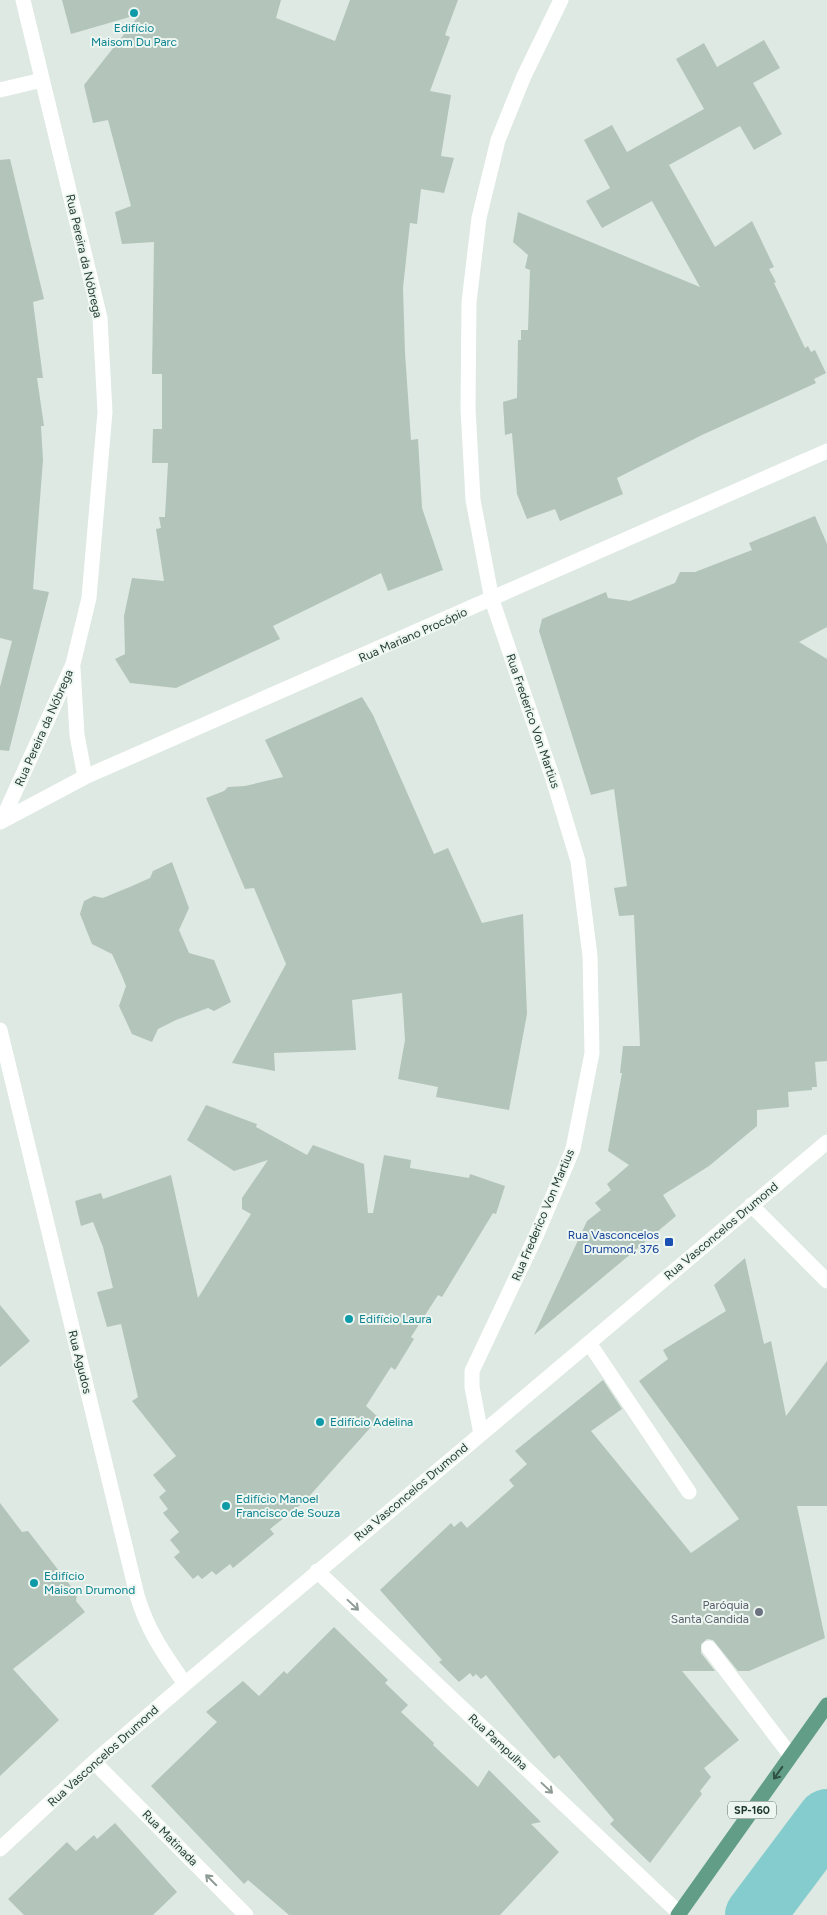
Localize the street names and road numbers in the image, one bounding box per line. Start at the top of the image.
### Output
street label: Rua Pereira da Nóbrega [63,193,105,319]
street label: Rua Mariano Procópio [357,605,469,665]
street label: Rua Frederico Von Martius [503,652,563,791]
street label: Rua Pereira da Nóbrega [12,667,76,789]
street label: Rua Frederico Von Martius [509,1147,577,1283]
street label: Rua Vasconcelos Drumond [661,1179,781,1283]
street label: Rua Agudos [65,1329,95,1395]
street label: Rua Vasconcelos Drumond [351,1440,471,1544]
street label: Rua Vasconcelos Drumond [45,1703,161,1809]
street label: Rua Pampulha [466,1711,530,1773]
road number: SP-160 [728,1802,776,1818]
street label: Rua Matinada [139,1807,201,1869]

